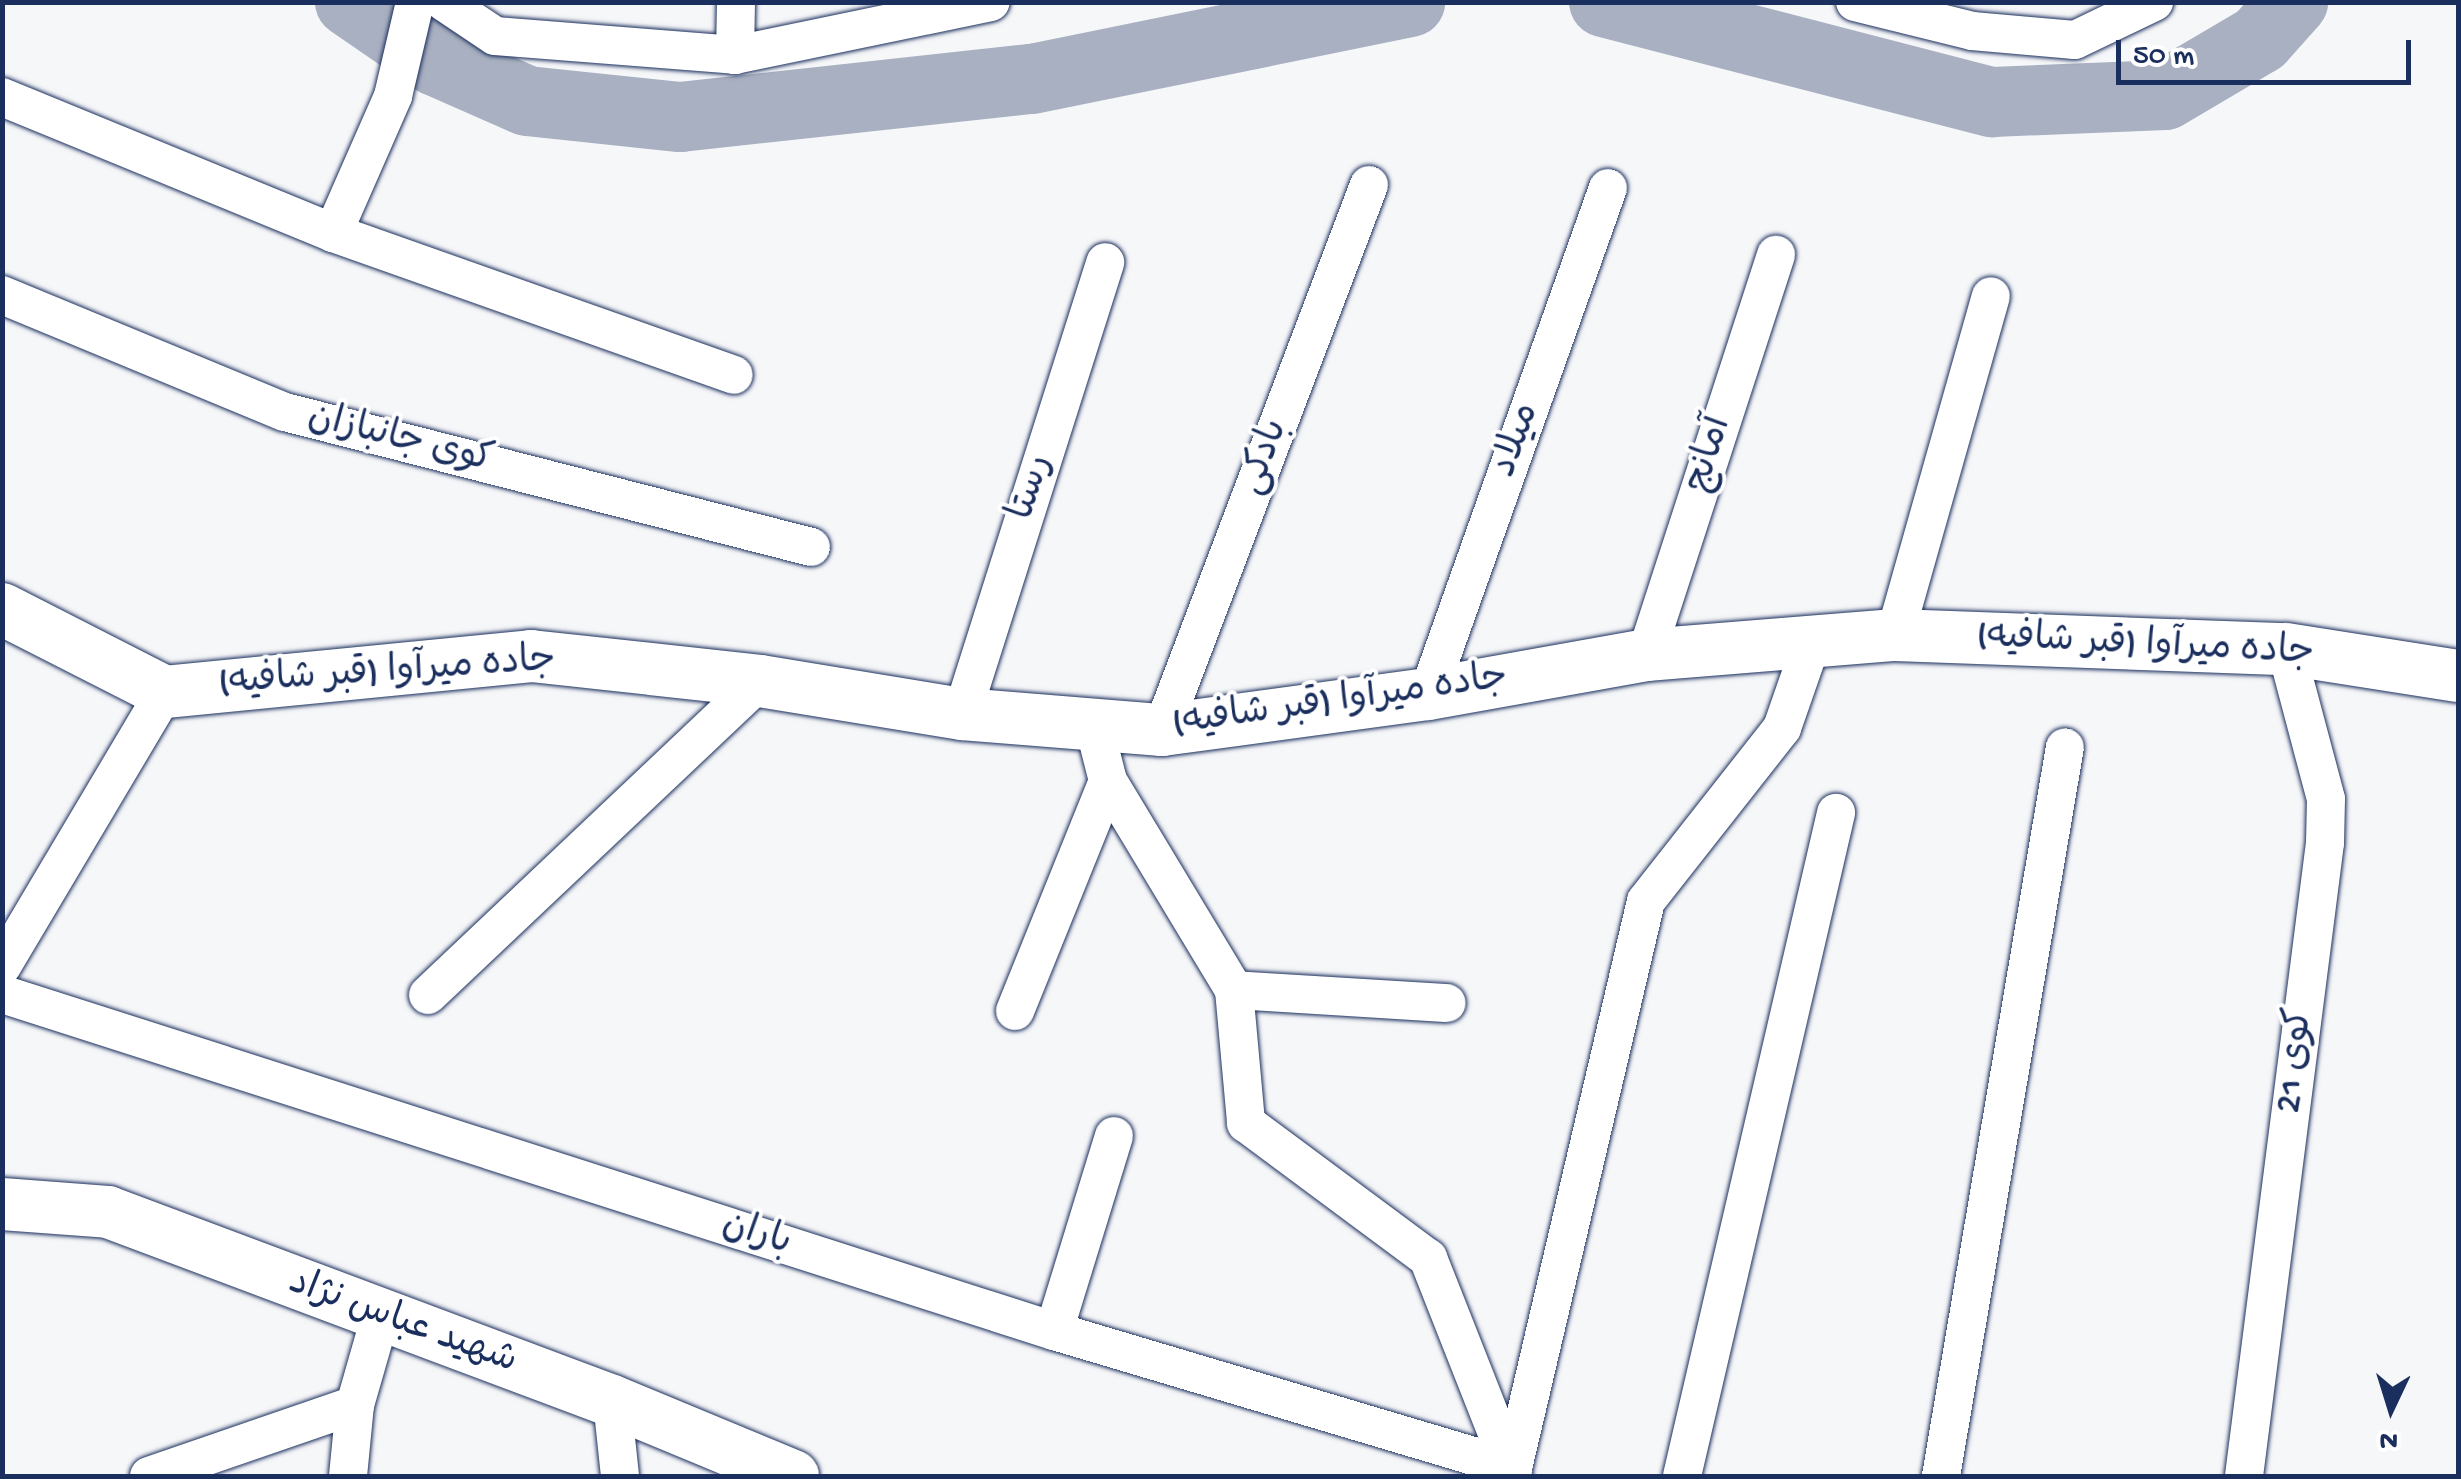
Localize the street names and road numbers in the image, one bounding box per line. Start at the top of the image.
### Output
street label: کوی جانبازان [303,396,497,486]
street label: میلاد [1484,398,1552,484]
street label: آمانج [1677,411,1745,499]
street label: بادکی [1231,414,1301,502]
street label: رستا [1001,450,1065,526]
street label: جاده میرآوا (قبر شافیه) [1975,615,2315,679]
street label: جاده میرآوا (قبر شافیه) [217,639,557,709]
street label: جاده میرآوا (قبر شافیه) [1169,657,1511,749]
street label: کوی 21 [2268,1006,2326,1116]
street label: باران [716,1204,796,1268]
street label: شهید عباس نژاد [282,1262,522,1386]

